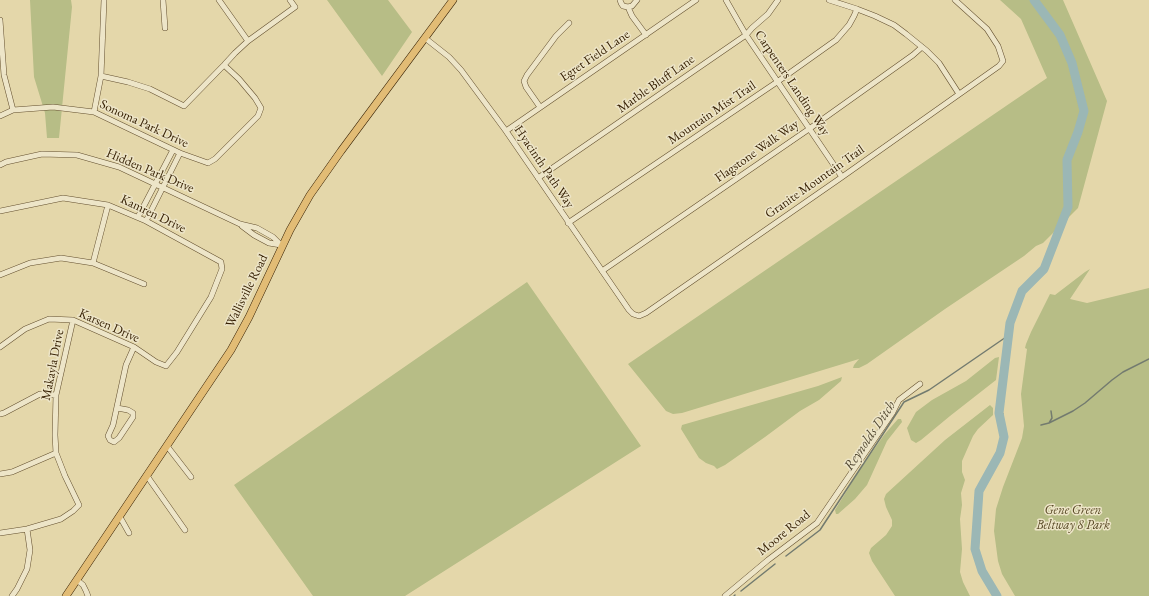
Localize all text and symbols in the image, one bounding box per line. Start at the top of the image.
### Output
street label: Egret Field Lane [557,27,633,85]
street label: Carpenters Landing Way [751,27,833,139]
street label: Marble Bluff Lane [614,52,698,116]
street label: Mountain Mist Trail [665,78,759,148]
street label: Sonoma Park Drive [97,97,191,151]
street label: Flagstone Walk Way [712,116,802,186]
street label: Hyacinth Path Way [511,123,577,211]
street label: Granite Mountain Trail [762,142,868,222]
street label: Hidden Park Drive [104,145,196,197]
street label: Kamren Drive [118,191,188,237]
street label: Wallisville Road [223,252,271,330]
street label: Karsen Drive [76,306,142,346]
street label: Makayla Drive [38,328,68,402]
water label: Reynolds Ditch [841,398,899,474]
park label: Gene Green Beltway 8 Park [1036,502,1110,533]
street label: Moore Road [754,507,814,559]

